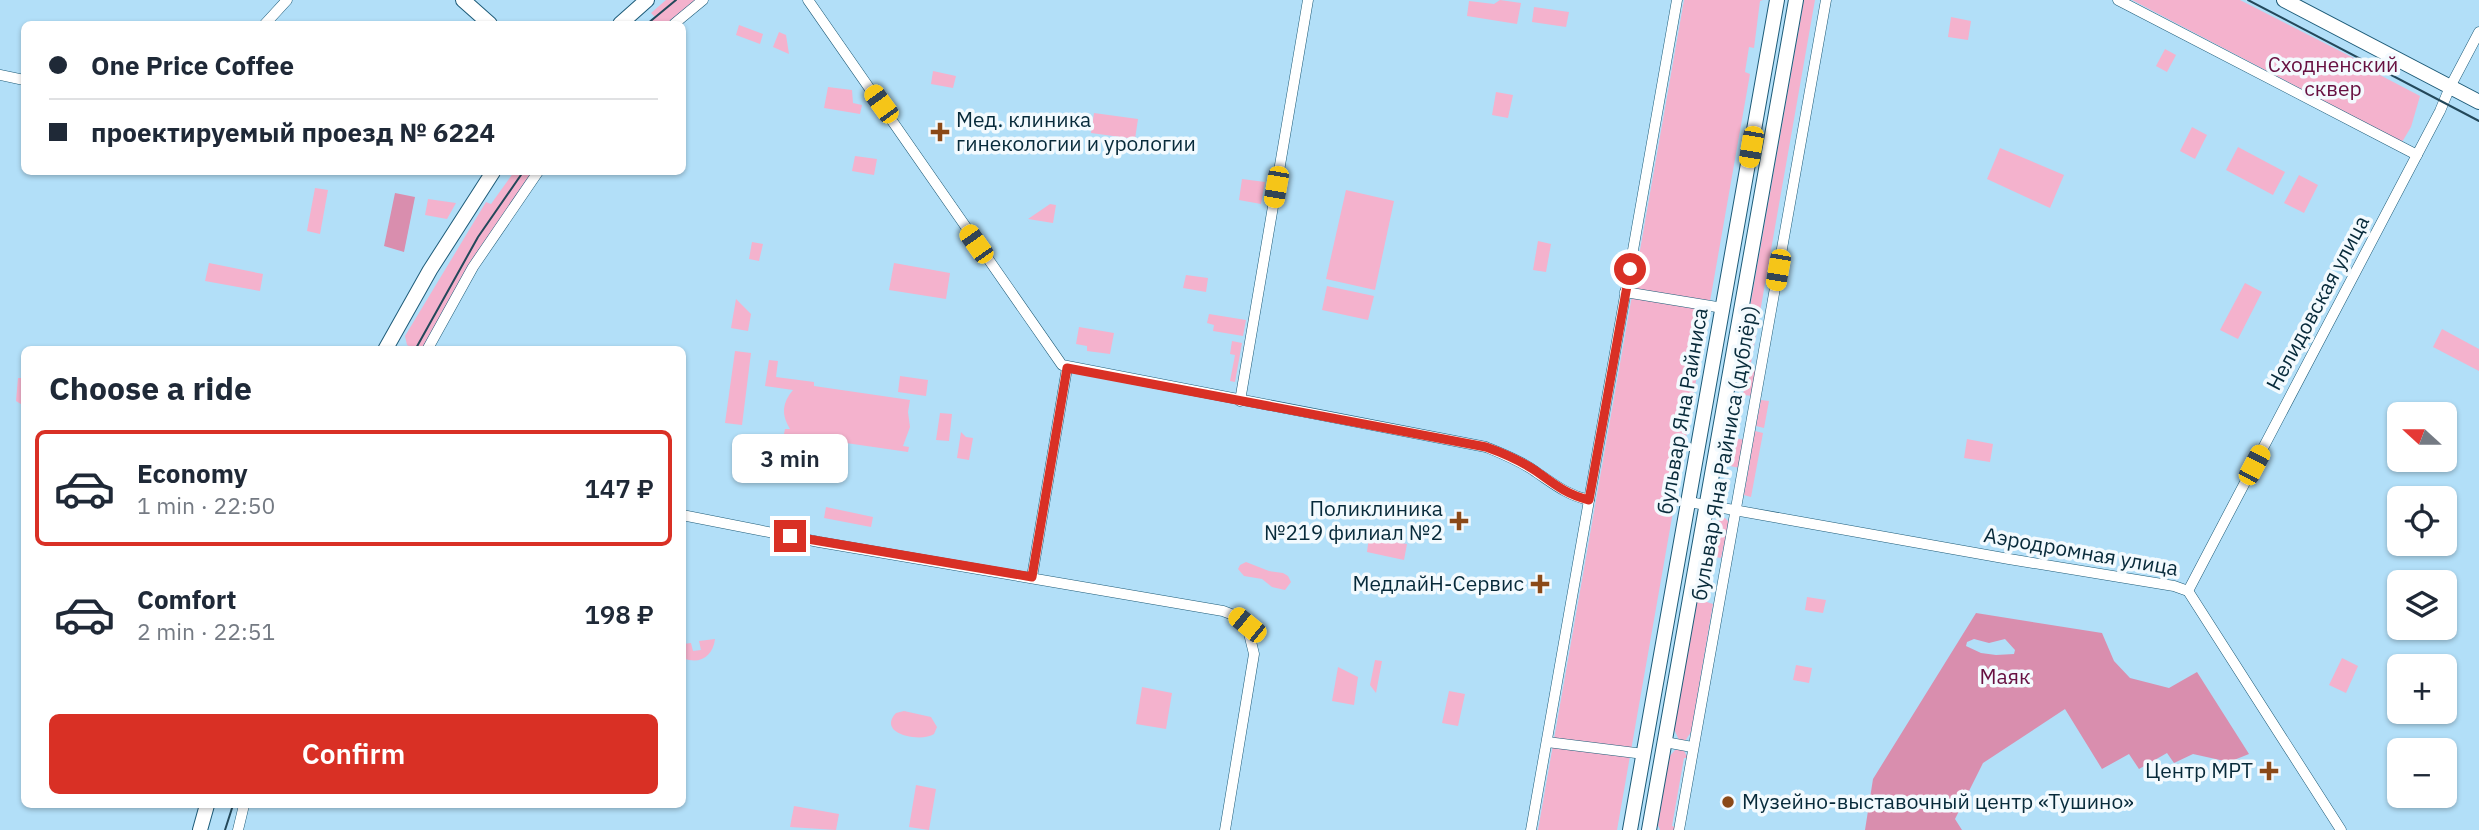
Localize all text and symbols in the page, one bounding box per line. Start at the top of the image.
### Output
text: One Price Coffee [91,48,294,82]
park label: Сходненский сквер [2268,50,2398,102]
car [861,81,902,127]
place label: Мед. клиника гинекологии и урологии [956,105,1196,157]
text: проектируемый проезд № 6224 [91,115,495,149]
marker: Мед. клиника гинекологии и урологии [930,122,950,142]
car [1738,124,1765,170]
car [1263,164,1290,210]
street label: Нелидовская улица [2259,210,2375,395]
car [956,221,997,267]
car [1765,247,1792,293]
route start [1614,253,1646,285]
street label: бульвар Яна Райниса (дублёр) [1684,303,1764,603]
street label: бульвар Яна Райниса [1650,305,1714,516]
text: Choose a ride [49,367,252,409]
north arrow [2387,402,2457,472]
map controls [2387,402,2457,808]
callout: 3 min [732,434,848,484]
car [2235,442,2274,488]
text: 3 min [760,443,820,473]
text: Economy [137,456,248,490]
icon: car [53,457,116,520]
text: 147 ₽ [584,471,654,505]
button: locate [2387,486,2457,556]
text: 1 min · 22:50 [137,490,275,520]
place label: Поликлиника №219 филиал №2 [1264,494,1443,546]
marker: Поликлиника №219 филиал №2 [1449,511,1469,531]
route end [774,520,806,552]
street label: Аэродромная улица [1982,520,2181,582]
place label: МедлайН-Сервис [1352,569,1524,597]
button: layers [2387,570,2457,640]
marker: МедлайН-Сервис [1530,574,1550,594]
text: Comfort [137,582,236,616]
icon: car [53,583,116,646]
text: 198 ₽ [584,597,654,631]
car [1225,604,1270,646]
text: 2 min · 22:51 [137,616,275,646]
button: + [2387,654,2457,724]
park label: Маяк [1979,662,2031,690]
button: Confirm [49,714,658,794]
button: − [2387,738,2457,808]
place label: Центр МРТ [2145,756,2253,784]
marker: Центр МРТ [2259,761,2279,781]
place label: Музейно-выставочный центр «Тушино» [1742,787,2134,815]
marker: Музейно-выставочный центр «Тушино» [1720,794,1736,810]

